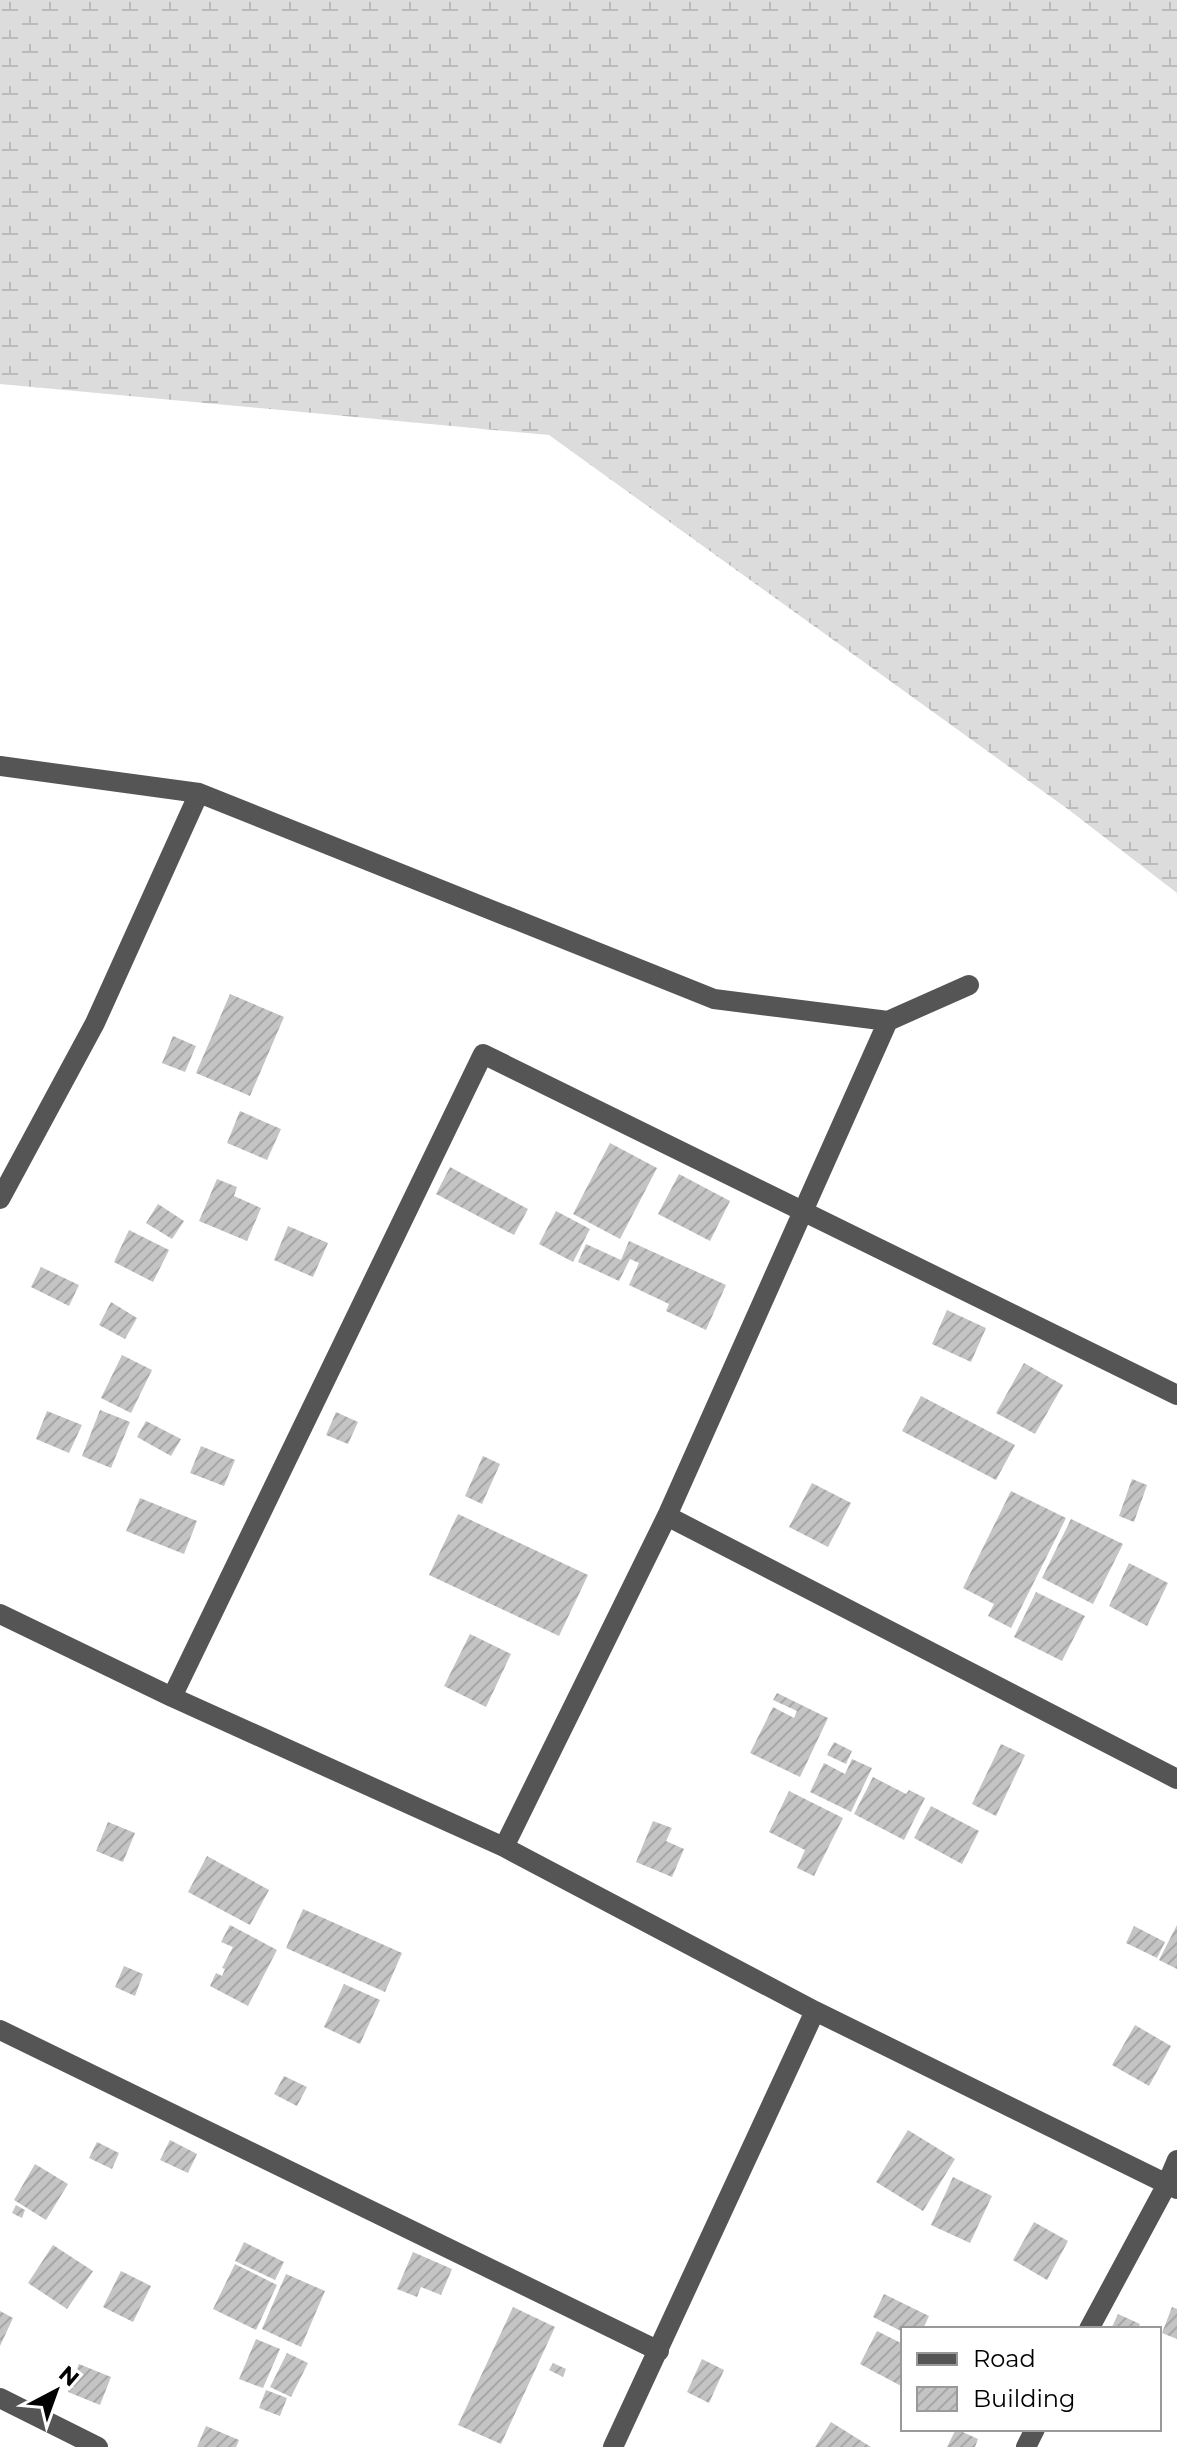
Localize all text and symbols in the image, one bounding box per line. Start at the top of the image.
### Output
legend [901,2327,1161,2431]
text: Road [973,2344,1036,2373]
north arrow [16,2351,96,2431]
text: N [53,2360,84,2392]
text: Building [973,2384,1076,2413]

